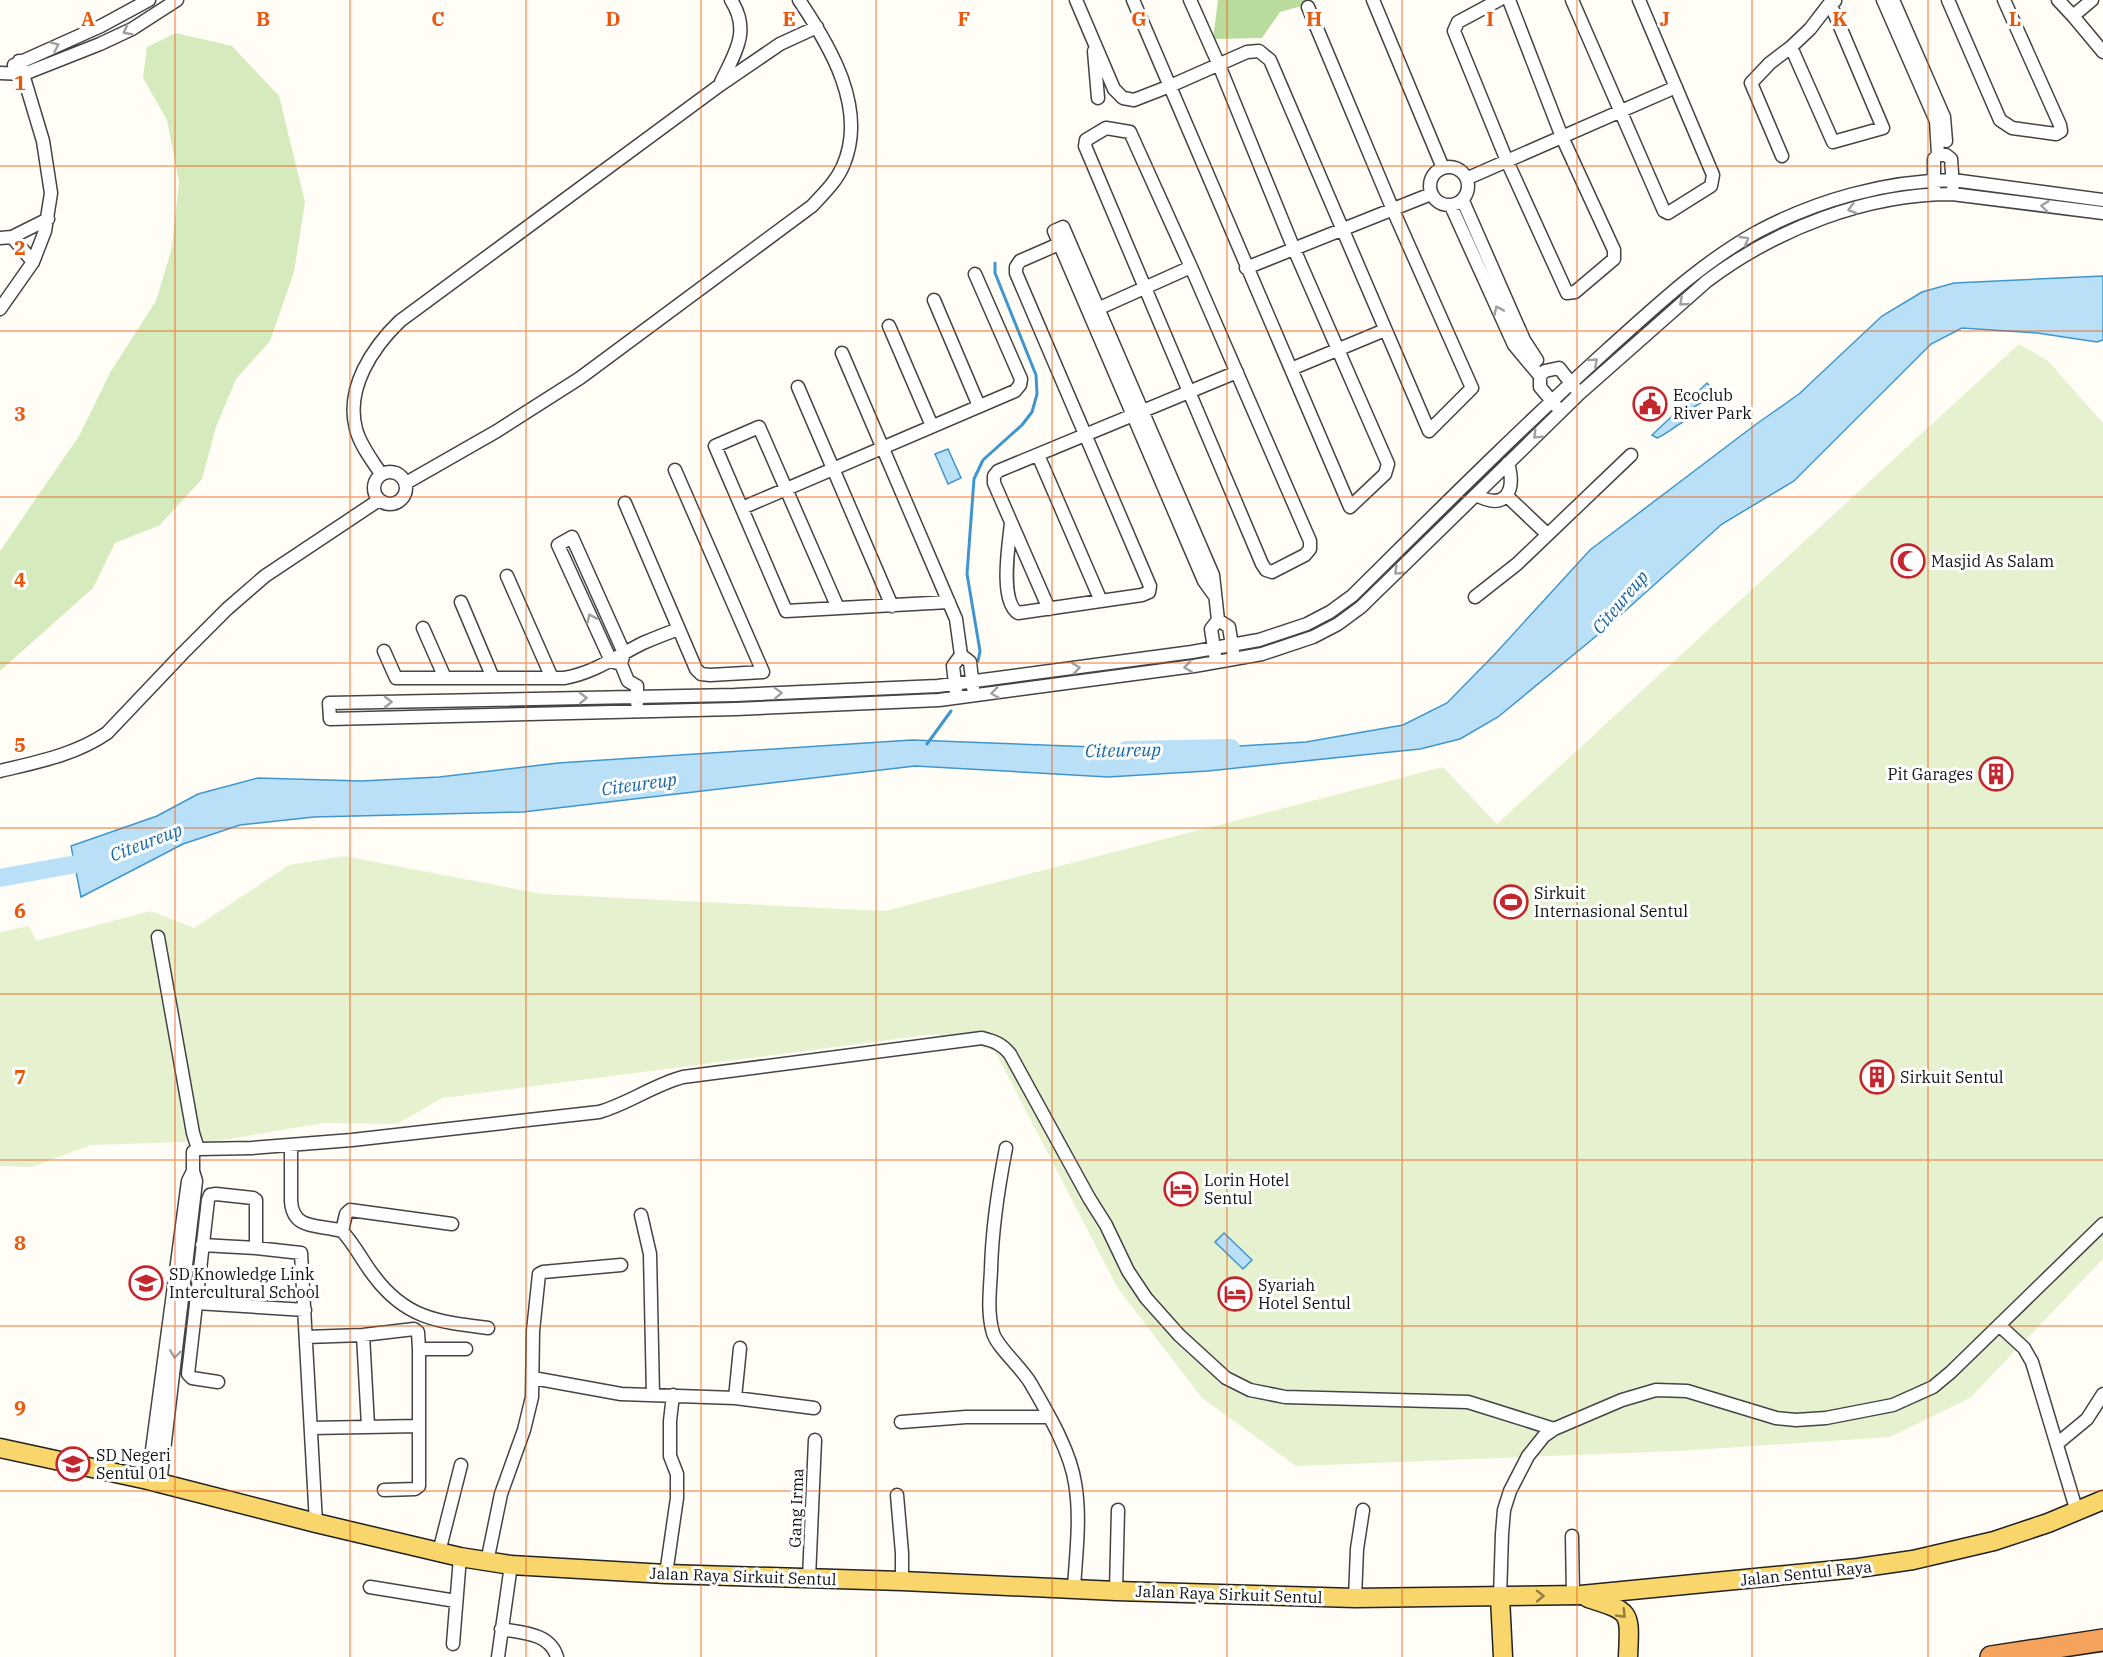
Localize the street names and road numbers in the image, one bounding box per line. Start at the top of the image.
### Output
street label: Gang Irma [785,1468,807,1548]
street label: Jalan Sentul Raya [1739,1556,1873,1590]
street label: Jalan Raya Sirkuit Sentul [649,1563,837,1589]
street label: Jalan Raya Sirkuit Sentul [1135,1581,1323,1607]

